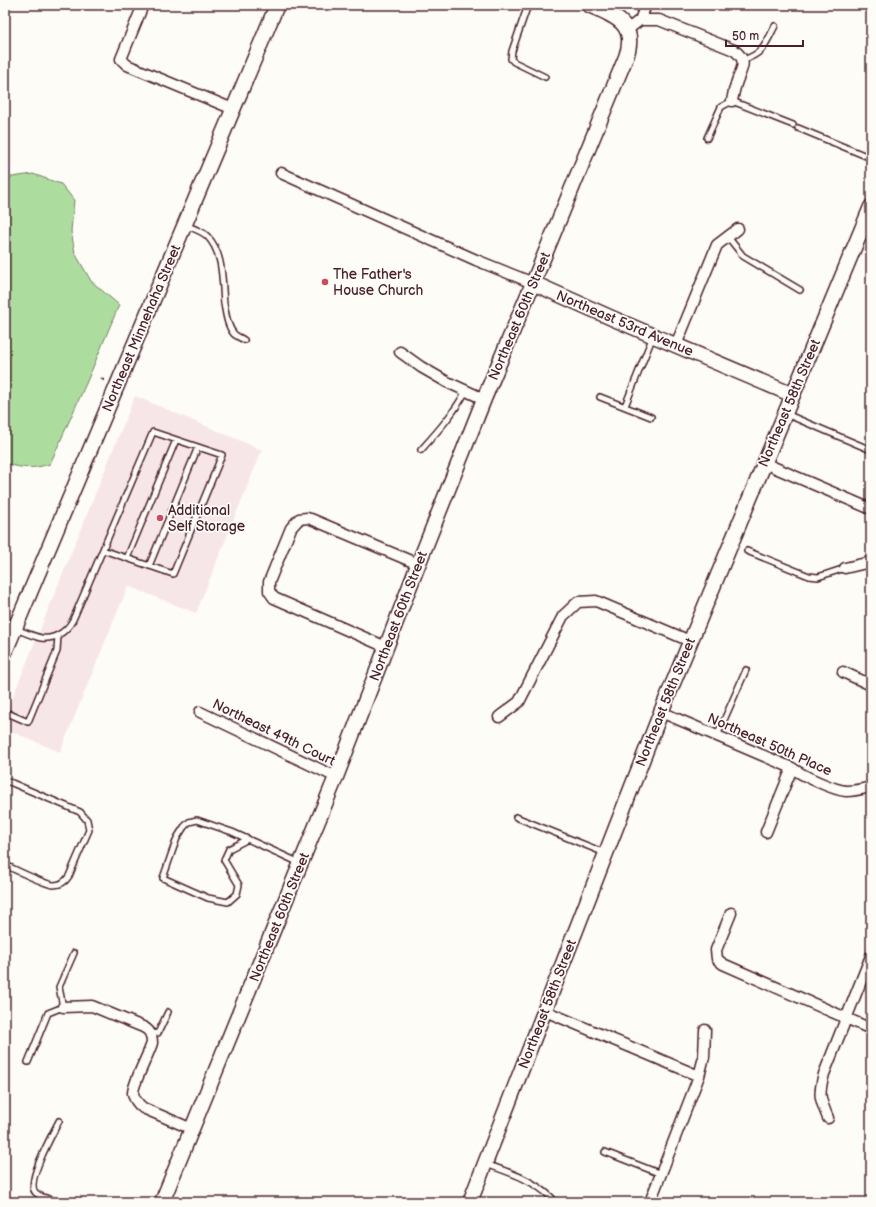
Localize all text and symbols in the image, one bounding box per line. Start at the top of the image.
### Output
scale bar [726,22,803,48]
text: 50 m [732,29,759,44]
street label: Northeast Minnehaha Street [99,242,185,414]
street label: Northeast 60th Street [485,249,554,383]
place label: The Father's House Church [333,266,424,299]
marker: The Father's House Church [320,277,330,287]
street label: Northeast 53rd Avenue [554,287,696,360]
street label: Northeast 58th Street [755,336,824,470]
place label: Additional Self Storage [168,502,245,535]
marker: Additional Self Storage [155,513,165,523]
street label: Northeast 60th Street [366,548,431,684]
street label: Northeast 58th Street [632,635,699,769]
street label: Northeast 49th Court [210,695,339,770]
street label: Northeast 50th Place [705,709,835,780]
street label: Northeast 60th Street [246,850,313,984]
street label: Northeast 58th Street [515,936,580,1071]

